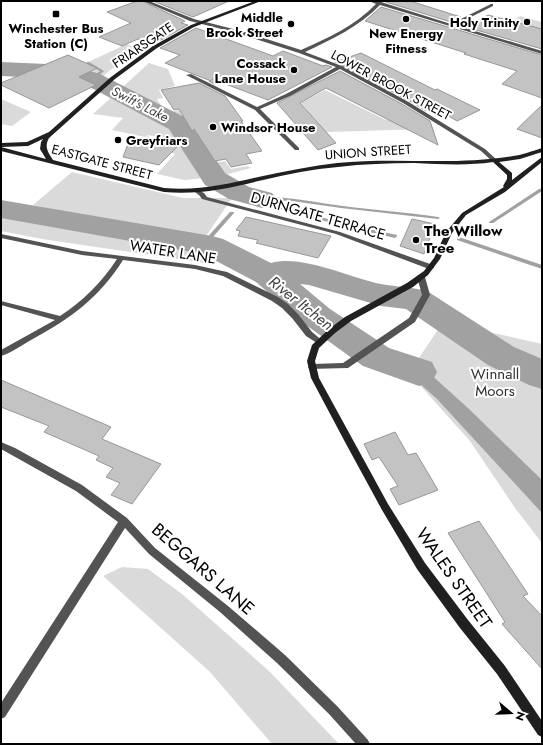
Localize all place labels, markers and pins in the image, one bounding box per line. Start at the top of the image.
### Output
place label: Middle Brook Street [206,8,284,42]
marker: Winchester Bus Station (C) [51,9,61,19]
place label: Holy Trinity [450,13,519,32]
marker: New Energy Fitness [401,14,411,24]
marker: Holy Trinity [522,17,532,27]
place label: Winchester Bus Station (C) [9,19,104,53]
marker: Middle Brook Street [286,19,296,29]
place label: New Energy Fitness [369,24,443,58]
place label: Cossack Lane House [215,54,287,88]
marker: Cossack Lane House [289,65,299,75]
place label: Windsor House [221,118,316,137]
marker: Windsor House [208,122,218,132]
place label: Greyfriars [126,131,188,150]
marker: Greyfriars [113,135,123,145]
place label: The Willow Tree [424,220,503,259]
marker: The Willow Tree [411,235,421,245]

